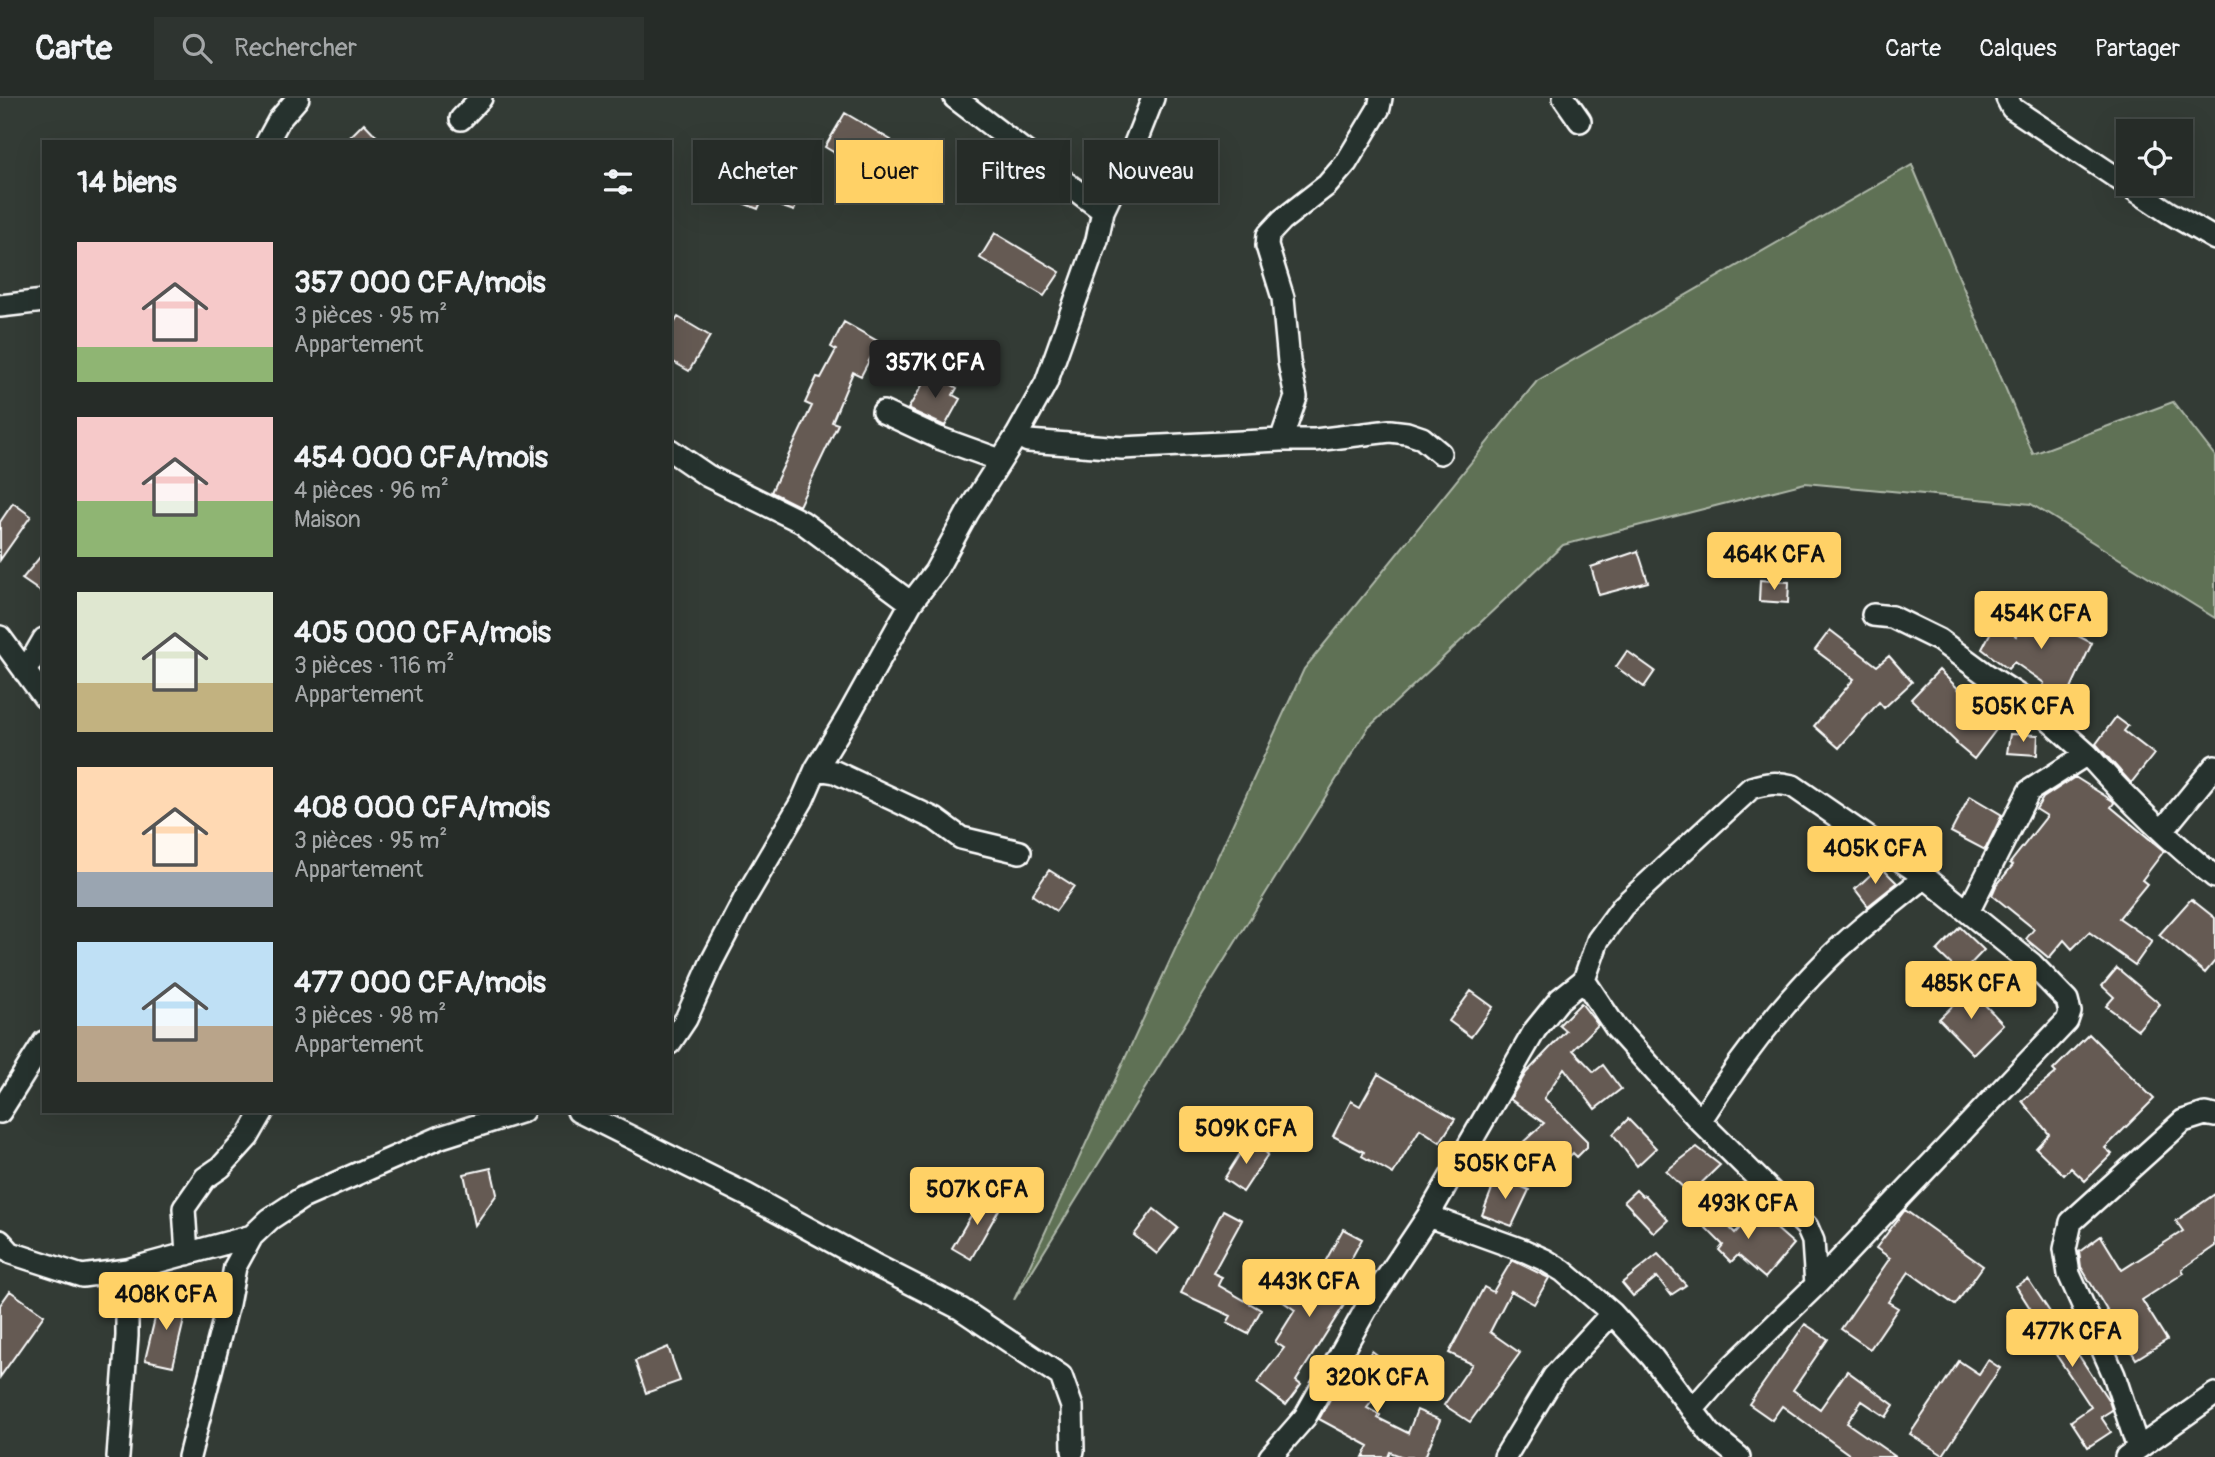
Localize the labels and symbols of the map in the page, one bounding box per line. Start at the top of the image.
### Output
pin: 357K CFA [863,341,1007,400]
pin: 464K CFA [1702,532,1846,592]
pin: 454K CFA [1969,592,2113,651]
pin: 505K CFA [1951,684,2095,744]
pin: 405K CFA [1803,826,1947,886]
pin: 485K CFA [1899,962,2043,1021]
pin: 509K CFA [1174,1107,1318,1166]
pin: 505K CFA [1433,1142,1577,1201]
pin: 507K CFA [905,1168,1049,1227]
pin: 493K CFA [1676,1182,1820,1241]
pin: 443K CFA [1237,1260,1381,1319]
pin: 408K CFA [94,1272,238,1332]
pin: 477K CFA [2000,1310,2144,1369]
pin: 320K CFA [1305,1356,1449,1415]

